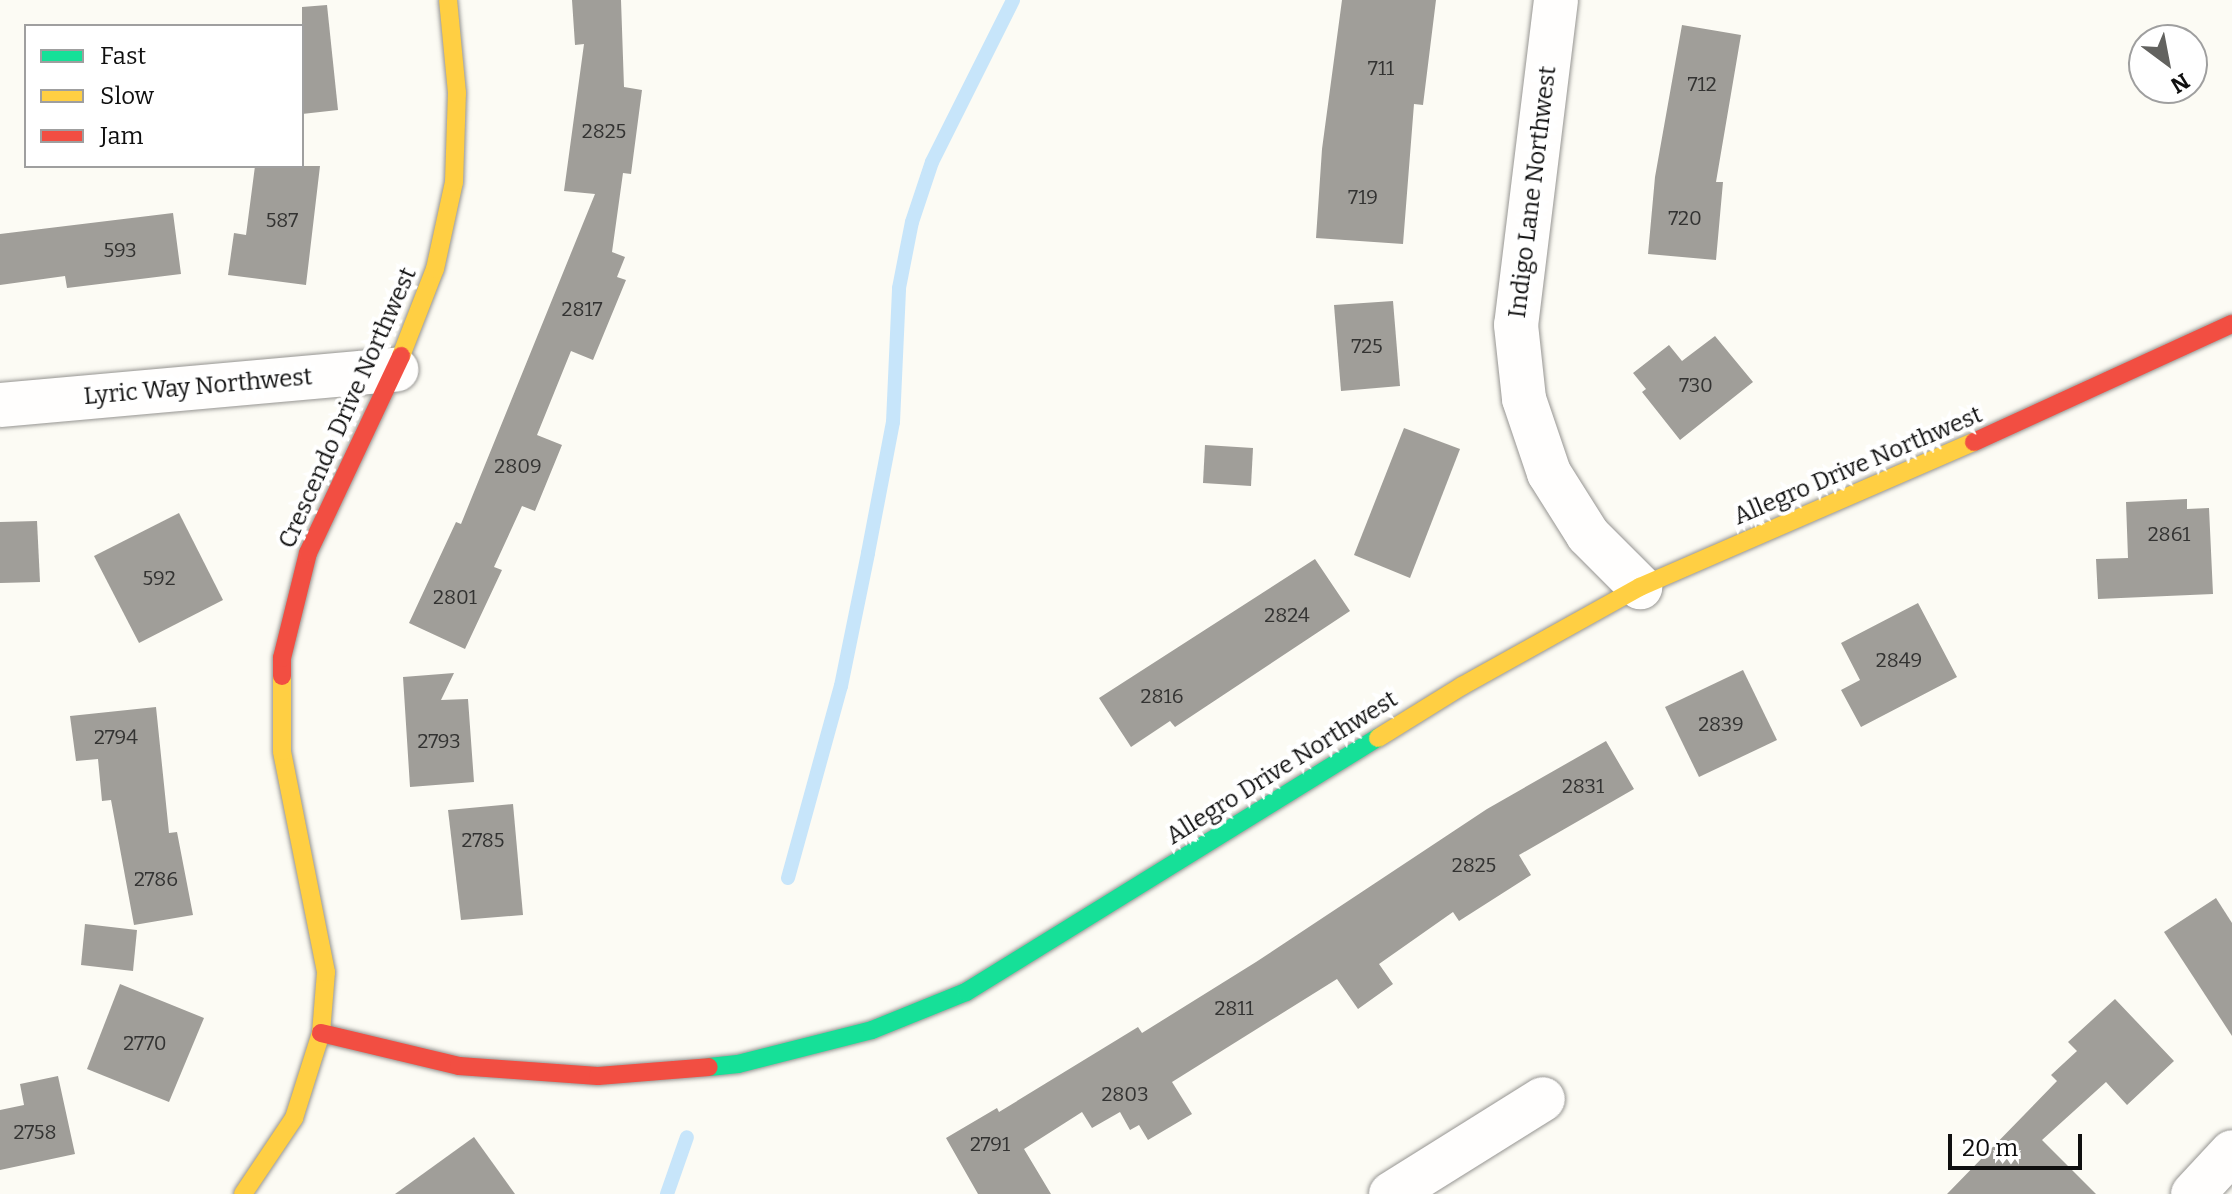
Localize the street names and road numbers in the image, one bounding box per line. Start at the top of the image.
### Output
street label: Indigo Lane Northwest [1503,64,1563,320]
street label: Crescendo Drive Northwest [273,263,423,553]
street label: Lyric Way Northwest [82,363,314,411]
street label: Allegro Drive Northwest [1729,401,1987,531]
street label: Allegro Drive Northwest [1161,685,1403,851]

